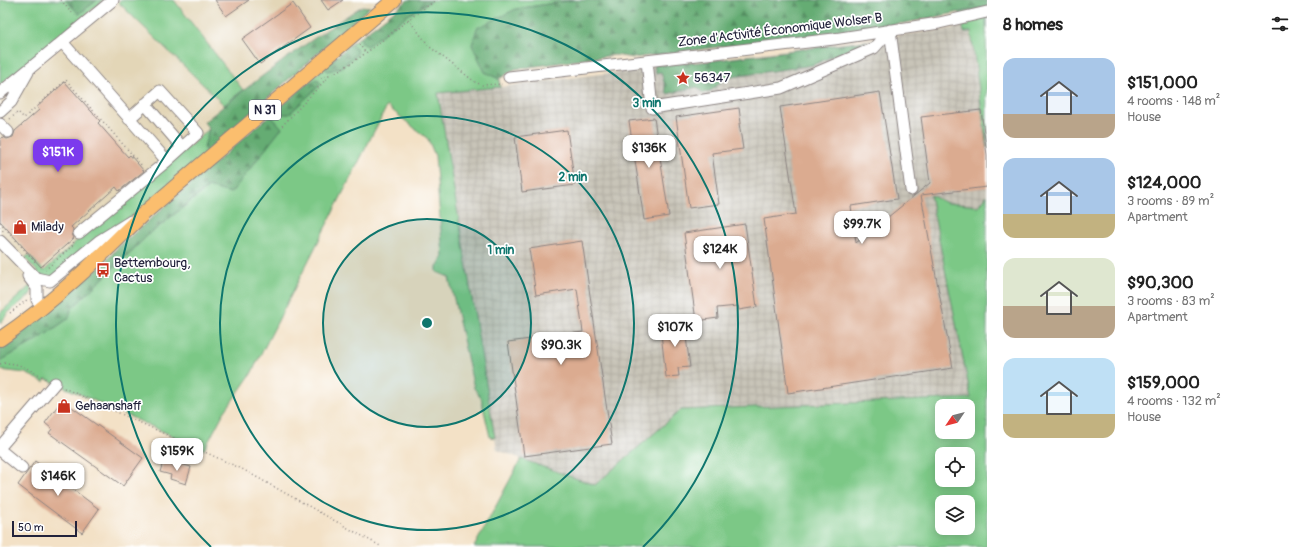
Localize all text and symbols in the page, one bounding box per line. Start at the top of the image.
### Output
street label: Zone d'Activité Économique Wolser B [677,10,883,50]
icon: filters [1269,13,1291,35]
text: 8 homes [1003,14,1063,35]
place icon: 56347 [675,70,691,86]
place label: 56347 [694,70,730,86]
text: $151,000 [1127,72,1198,93]
icon: home [1035,74,1083,122]
text: 4 rooms · 148 m² [1127,93,1220,109]
text: 3 min [633,96,662,111]
road number: N 31 [249,100,281,120]
text: House [1127,109,1161,125]
pin: $136K [621,135,677,169]
pin: $151K [30,139,86,173]
text: $136K [632,140,666,156]
text: $151K [42,144,74,160]
text: 2 min [559,170,588,185]
text: $124,000 [1127,172,1201,193]
icon: home [1035,174,1083,222]
text: 3 rooms · 89 m² [1127,193,1214,209]
text: Apartment [1127,209,1188,225]
pin: $99.7K [829,211,895,245]
text: $99.7K [843,216,881,232]
shop icon: Milady [12,219,28,235]
place label: Milady [31,219,64,235]
pin: $124K [692,236,748,270]
text: $124K [703,241,737,257]
text: 1 min [488,243,515,258]
place label: Bettembourg, Cactus [114,255,190,286]
bus stop icon: Bettembourg, Cactus [95,262,111,278]
text: $90,300 [1127,272,1194,293]
icon: home [1035,274,1083,322]
text: 3 rooms · 83 m² [1127,293,1215,309]
text: Apartment [1127,309,1188,325]
pin: $107K [647,314,703,348]
centre of rings [420,316,434,330]
text: $107K [657,319,693,335]
pin: $90.3K [528,332,594,366]
text: $90.3K [541,337,581,353]
text: $159,000 [1127,372,1200,393]
icon: home [1035,374,1083,422]
text: 4 rooms · 132 m² [1127,393,1221,409]
shop icon: Gehaanshaff [56,398,72,414]
place label: Gehaanshaff [75,398,142,414]
north arrow [935,399,975,439]
map controls [935,399,975,535]
text: House [1127,409,1161,425]
pin: $159K [149,438,205,472]
text: $159K [160,443,194,459]
button: locate [935,447,975,487]
pin: $146K [30,463,86,497]
text: $146K [40,468,76,484]
button: layers [935,495,975,535]
scale bar [12,519,77,538]
text: 50 m [18,521,44,534]

